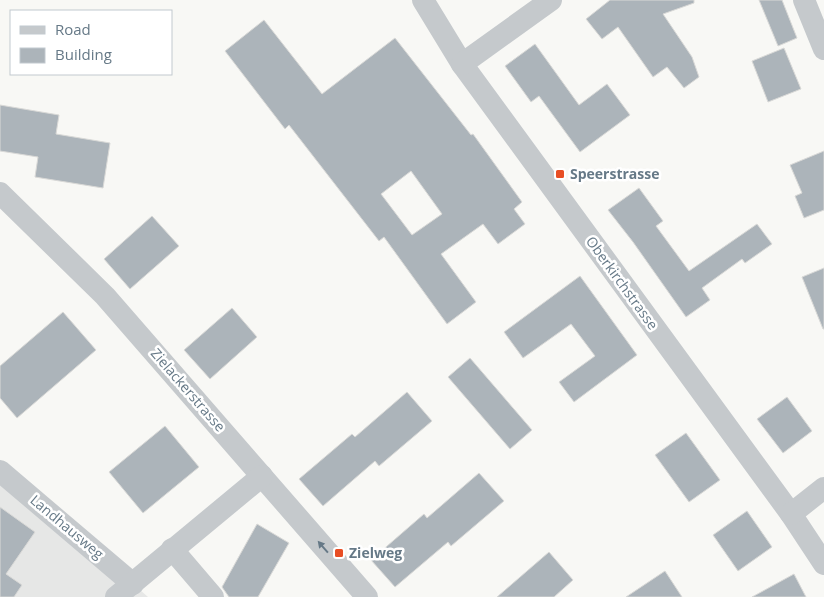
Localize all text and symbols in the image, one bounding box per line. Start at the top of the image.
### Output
legend [10,10,172,75]
text: Road [55,19,91,39]
text: Building [55,44,112,64]
place label: Speerstrasse [570,164,660,183]
marker: Speerstrasse [554,168,566,180]
street label: Oberkirchstrasse [582,232,663,333]
street label: Zielackerstrasse [147,344,230,436]
street label: Landhausweg [27,490,108,563]
one-way arrow [317,541,328,554]
place label: Zielweg [349,543,402,562]
marker: Zielweg [333,547,345,559]

